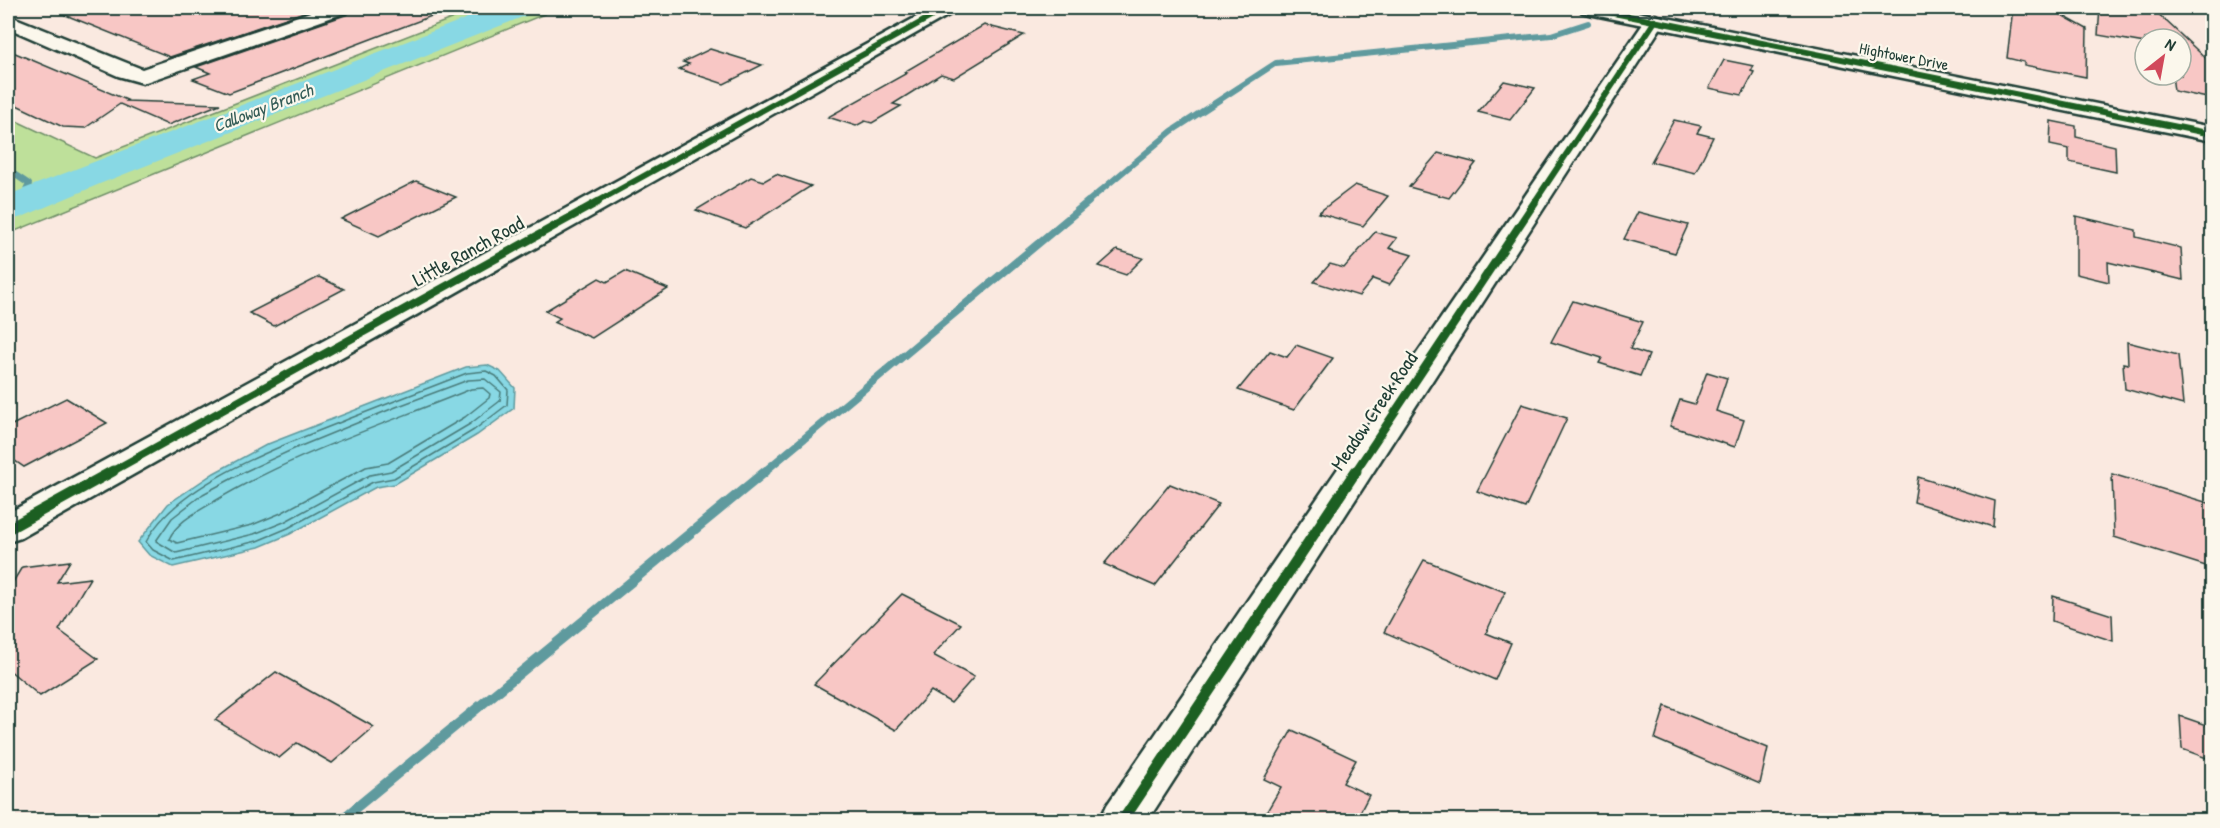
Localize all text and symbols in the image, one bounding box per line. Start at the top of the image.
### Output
north arrow [2133,27,2193,87]
text: N [2161,33,2180,56]
street label: Hightower Drive [1857,37,1951,76]
water label: Calloway Branch [209,77,318,138]
street label: Little Ranch Road [407,209,528,292]
street label: Meadow Creek Road [1324,346,1423,475]

